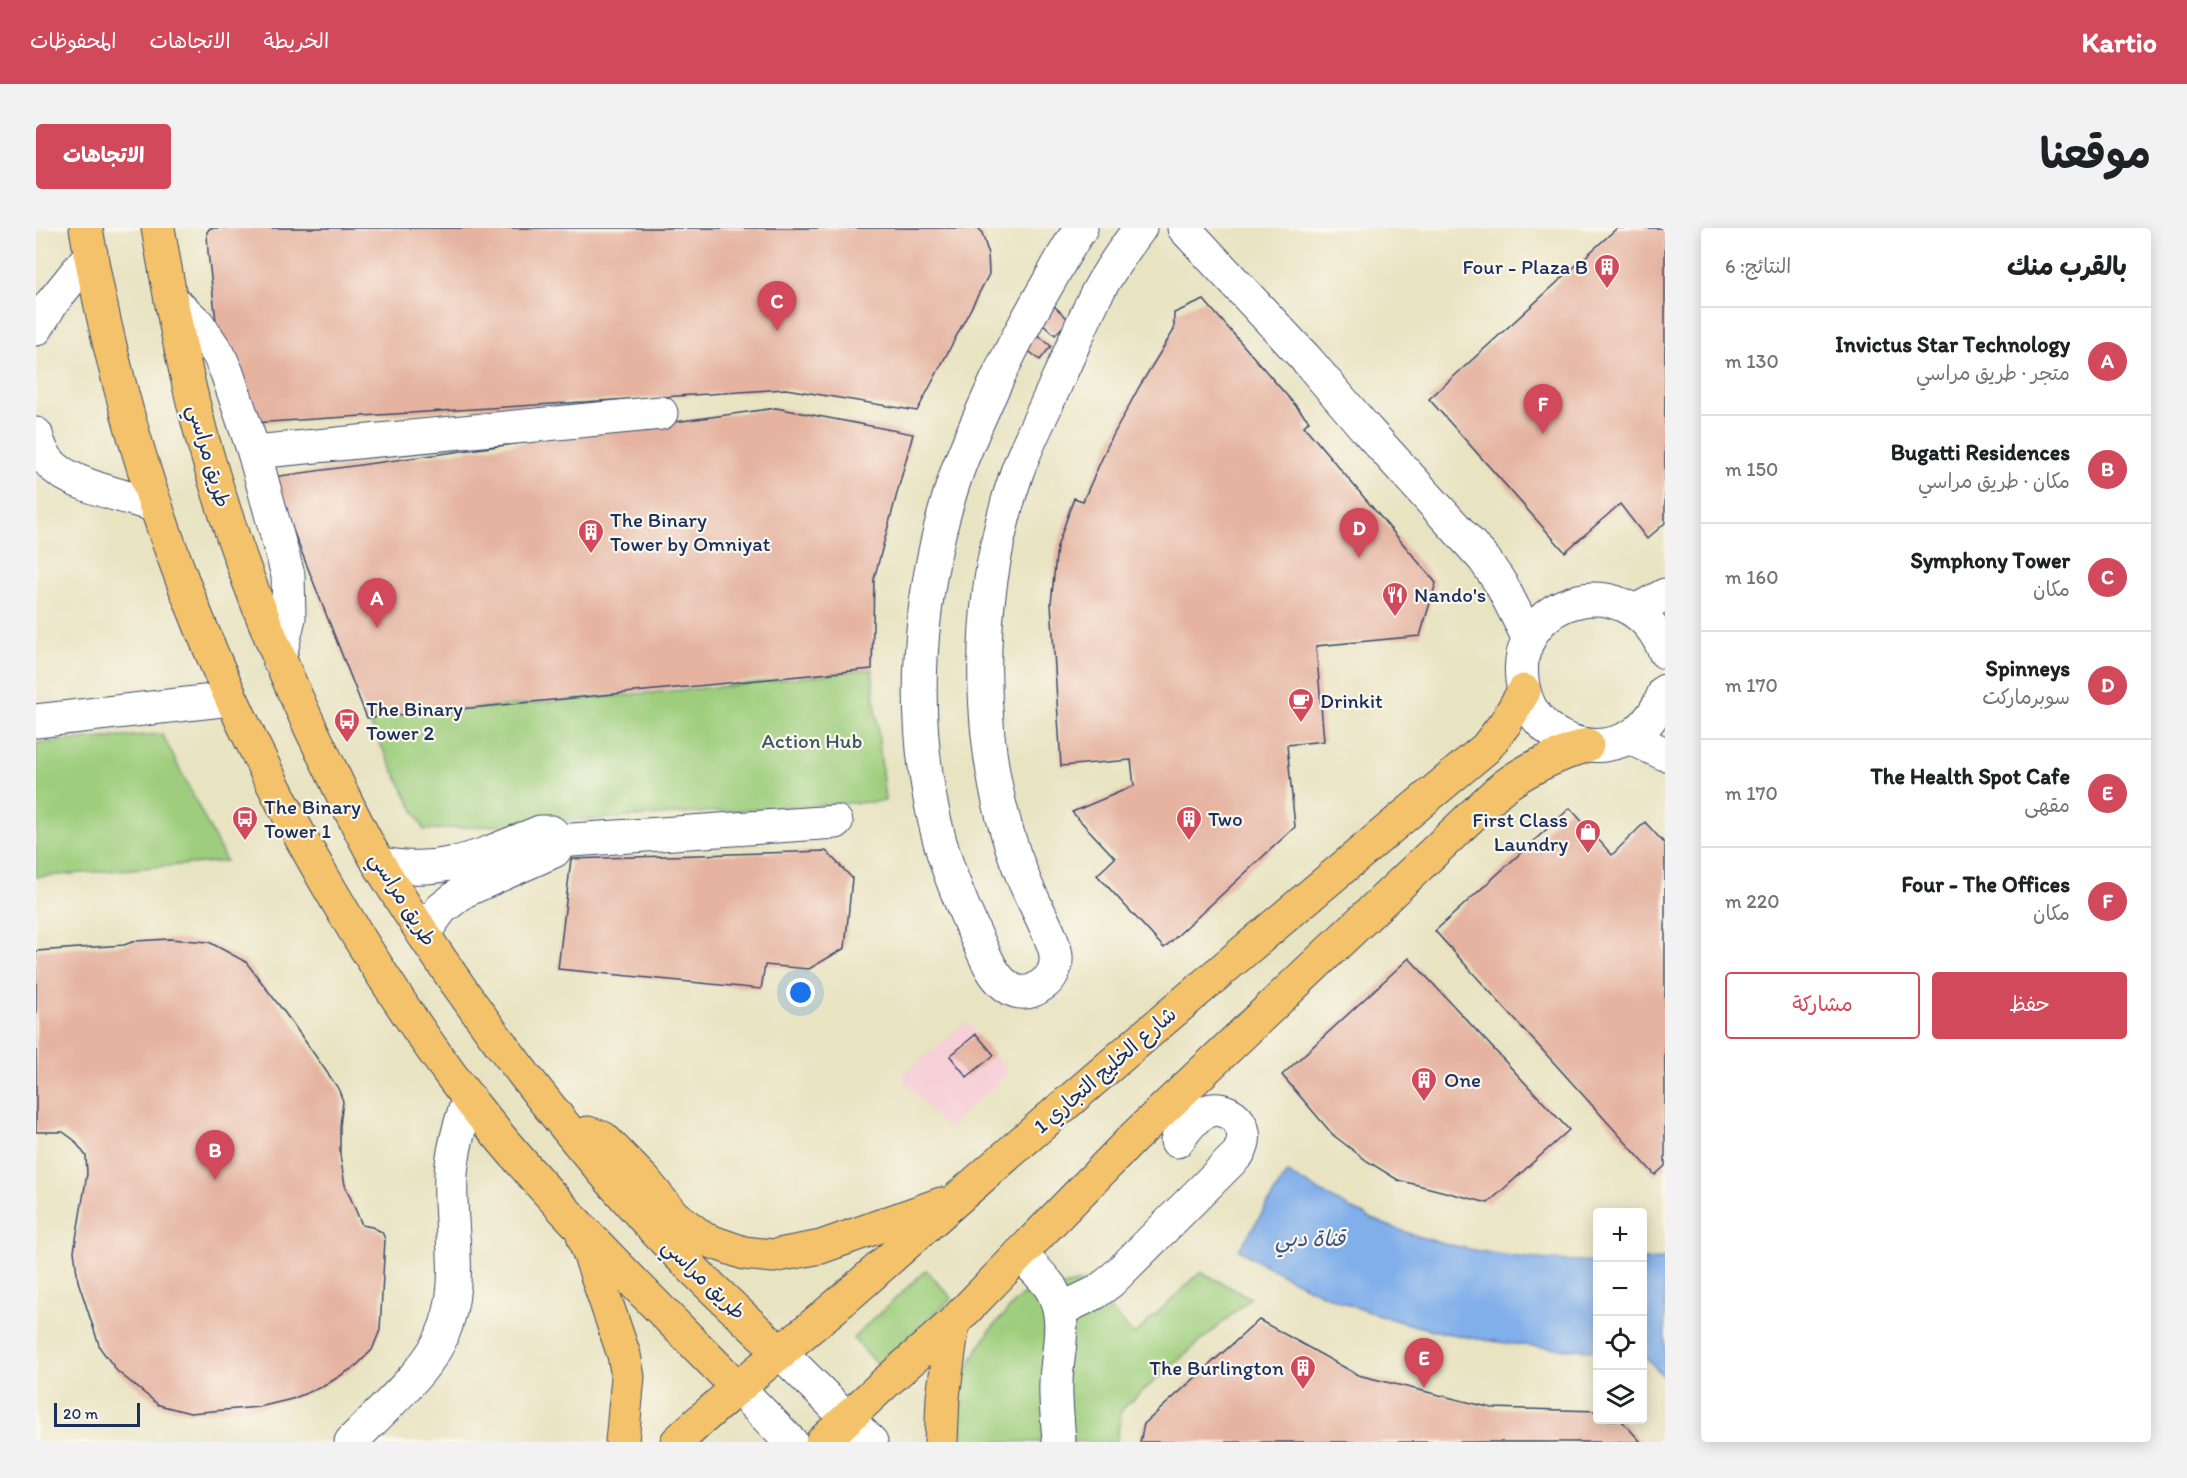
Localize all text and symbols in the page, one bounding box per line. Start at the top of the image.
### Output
text: Kartio [2082,25,2157,59]
text: المحفوظات [30,28,116,53]
text: الاتجاهات [149,28,231,53]
text: الخريطة [264,28,329,53]
button: الاتجاهات [36,124,171,189]
text: موقعنا [2040,128,2151,179]
text: بالقرب منك [2007,250,2127,282]
building icon: Four - Plaza B [1592,252,1622,290]
place label: Four - Plaza B [1463,254,1588,279]
text: النتائج: 6 [1725,254,1791,278]
pin: C [758,282,796,331]
text: Invictus Star Technology [1835,331,2070,358]
text: 130 m [1725,349,1779,373]
text: A [2101,349,2114,373]
text: متجر · طريق مراسي [1916,361,2070,385]
pin: F [1524,384,1562,434]
street label: طريق مراسي [176,401,236,512]
text: Bugatti Residences [1891,439,2070,466]
text: 150 m [1725,457,1778,481]
text: B [2101,457,2114,481]
text: مكان · طريق مراسي [1918,469,2070,493]
place label: The Binary Tower by Omniyat [610,507,771,556]
pin: D [1340,508,1378,558]
building icon: The Binary Tower by Omniyat [576,517,606,555]
text: Symphony Tower [1911,547,2070,574]
text: 160 m [1725,565,1779,589]
text: C [2101,565,2114,589]
text: مكان [2033,577,2070,601]
pin: A [358,578,396,628]
restaurant icon: Nando's [1380,580,1410,618]
place label: Nando's [1414,582,1486,607]
text: Spinneys [1986,655,2070,682]
text: 170 m [1725,673,1778,697]
text: D [2101,673,2114,697]
text: سوبرماركت [1982,685,2070,709]
cafe icon: Drinkit [1286,686,1316,724]
place label: Drinkit [1320,688,1383,713]
place label: The Binary Tower 2 [366,696,463,745]
bus stop icon: The Binary Tower 2 [332,706,362,744]
park label: Action Hub [762,728,863,753]
text: The Health Spot Cafe [1870,763,2070,790]
text: 170 m [1725,781,1778,805]
text: E [2102,781,2113,805]
text: مقهى [2024,793,2070,817]
place label: The Binary Tower 1 [264,794,361,843]
bus stop icon: The Binary Tower 1 [230,804,260,842]
building icon: Two [1174,804,1204,842]
place label: Two [1208,806,1243,831]
place label: First Class Laundry [1472,807,1568,856]
shop icon: First Class Laundry [1573,817,1603,855]
street label: طريق مراسي [359,847,442,954]
text: Four - The Offices [1902,871,2070,898]
text: 220 m [1725,889,1780,913]
text: F [2102,889,2113,913]
text: مكان [2033,901,2070,925]
button: مشاركة [1725,972,1920,1039]
button: حفظ [1932,972,2127,1039]
your location [786,978,815,1007]
street label: شارع الخليج التجاري 1 [1028,1001,1183,1141]
building icon: One [1409,1065,1439,1103]
place label: One [1444,1067,1481,1092]
pin: B [196,1130,234,1180]
map controls [1593,1208,1647,1424]
button: + [1593,1208,1647,1262]
water label: قناة دبي [1275,1225,1347,1258]
street label: طريق مراسي [653,1233,751,1330]
button: − [1593,1262,1647,1316]
button: locate [1593,1316,1647,1370]
pin: E [1404,1338,1444,1388]
building icon: The Burlington [1288,1353,1318,1391]
place label: The Burlington [1149,1355,1284,1380]
button: layers [1593,1370,1647,1424]
scale bar [54,1400,140,1428]
text: 20 m [63,1404,98,1423]

